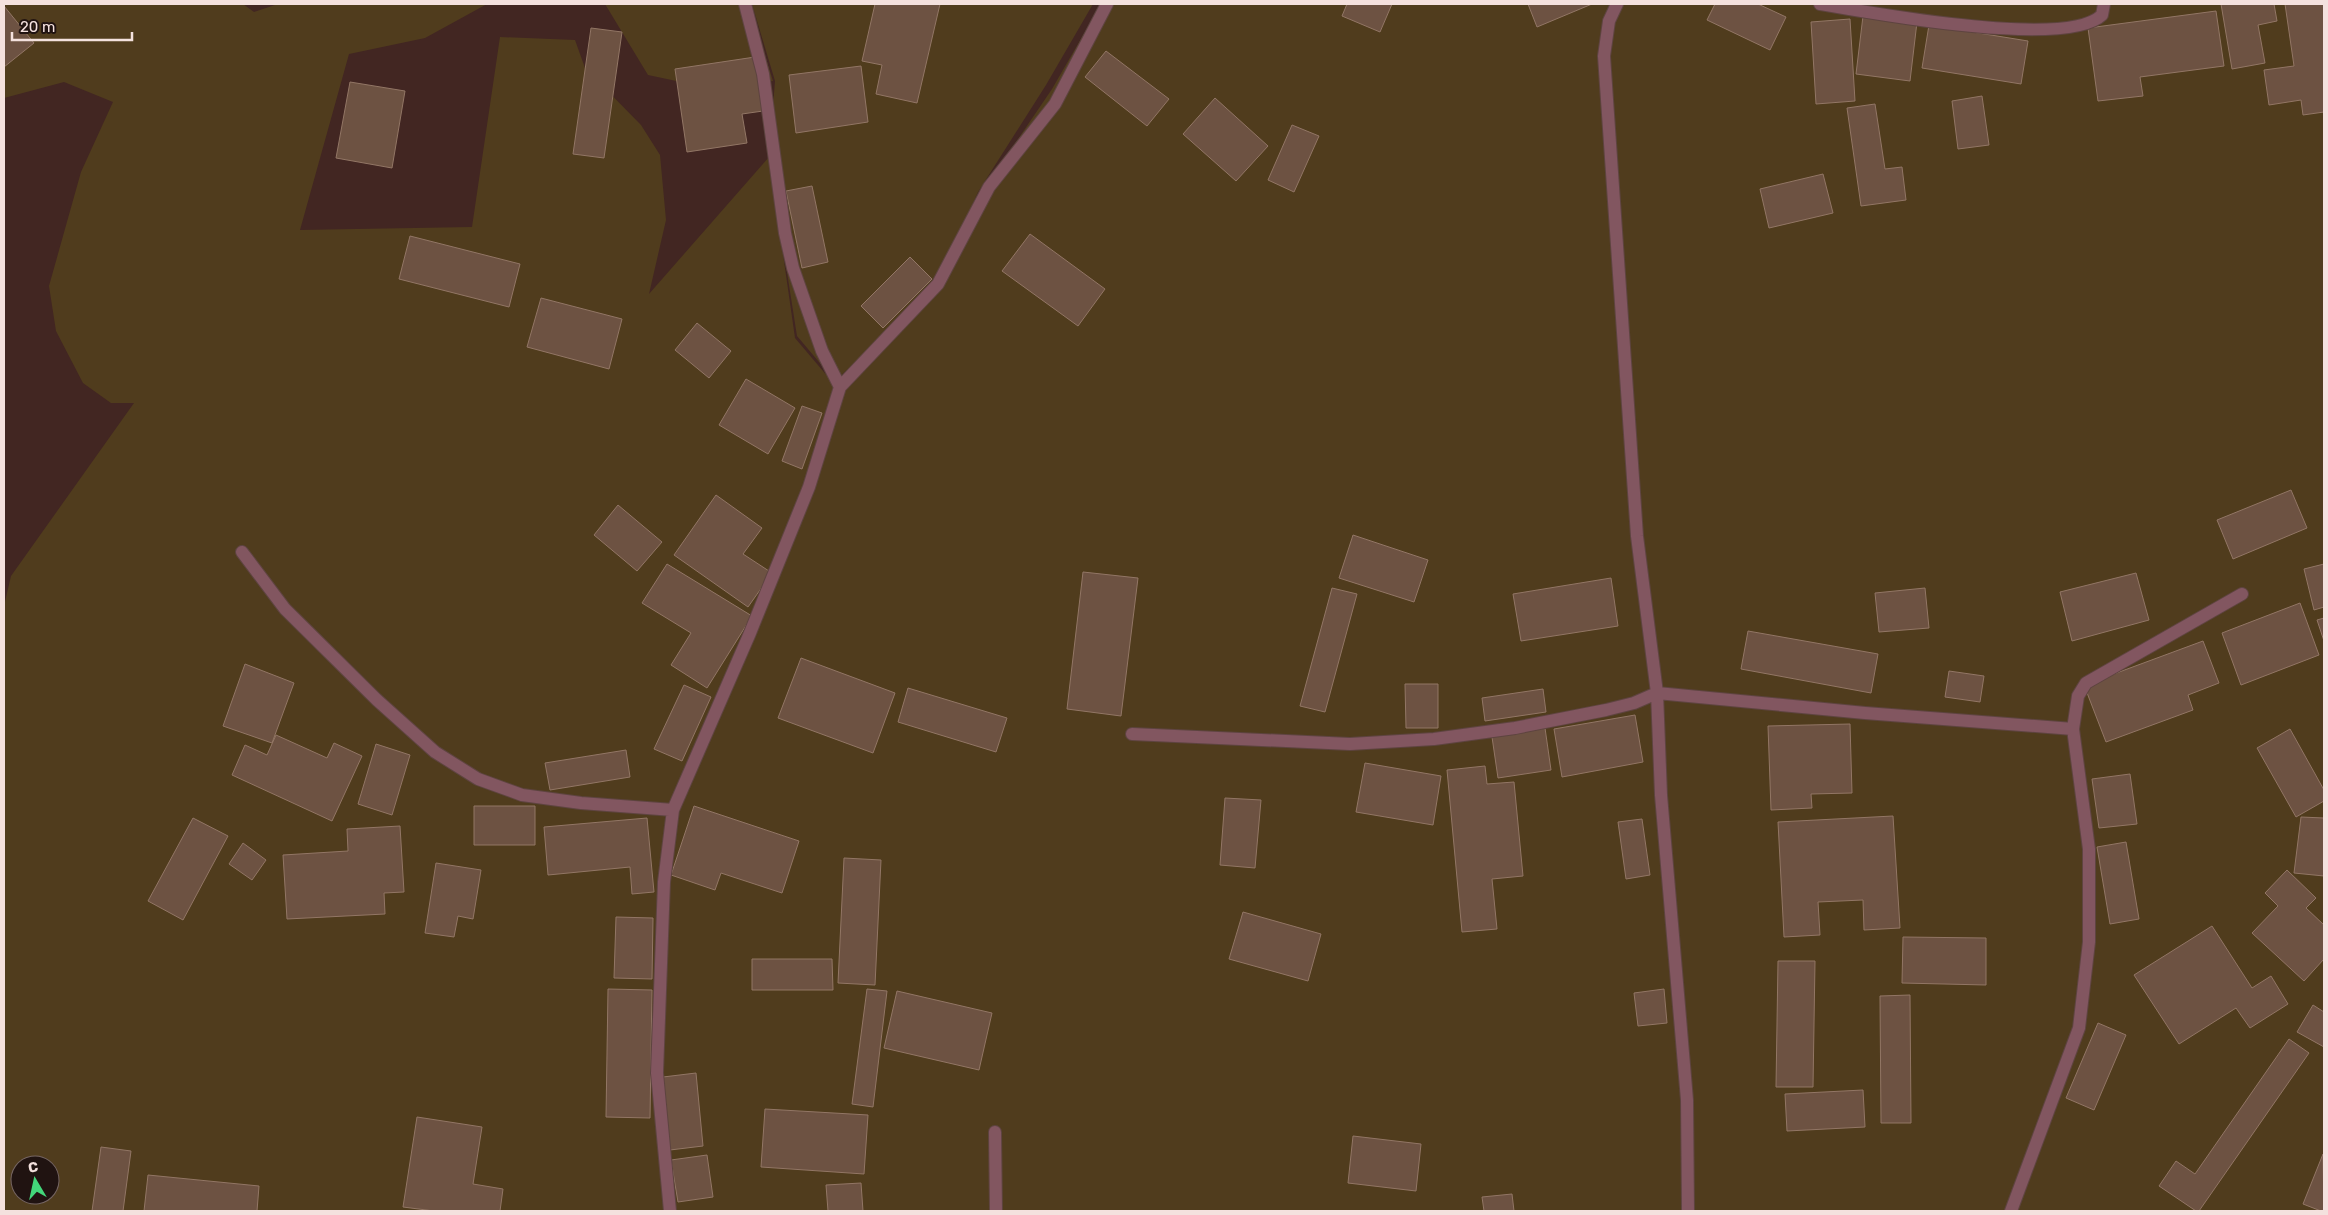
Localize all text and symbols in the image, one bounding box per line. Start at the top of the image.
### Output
scale bar [12,10,132,42]
text: 20 m [20,18,55,36]
north arrow [10,1155,60,1205]
text: С [27,1158,39,1177]

